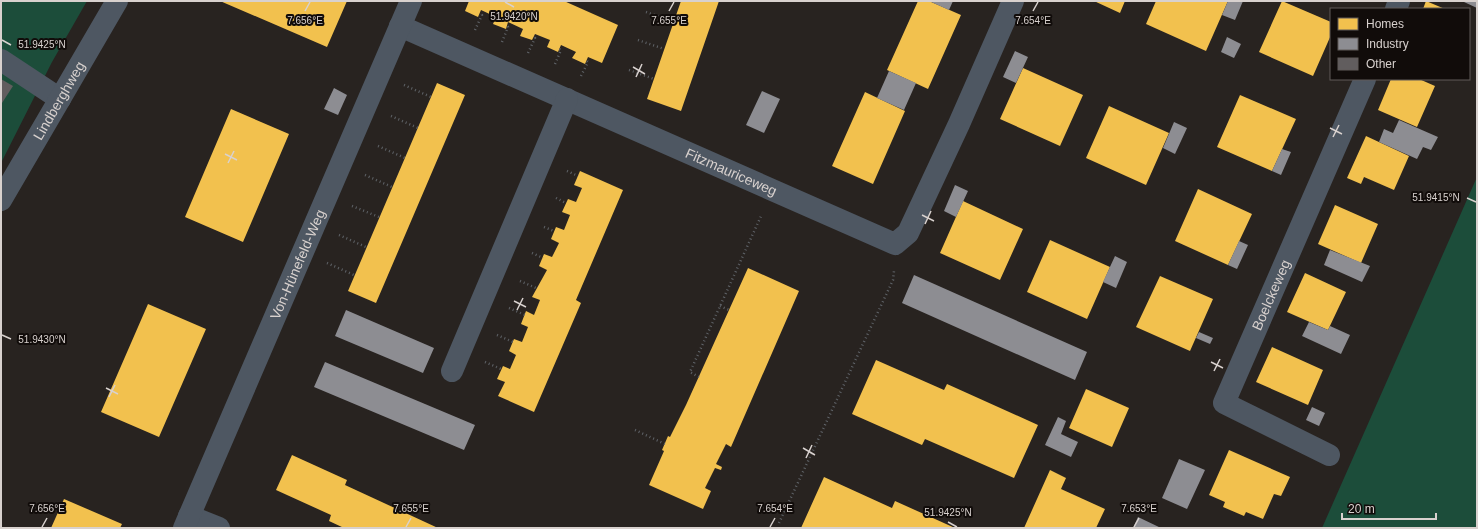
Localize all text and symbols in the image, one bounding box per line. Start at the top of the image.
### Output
legend [1330,8,1470,80]
text: 51.9420°N [490,11,538,22]
text: 7.656°E [287,15,323,26]
text: 7.655°E [651,15,687,26]
text: 7.654°E [1015,15,1051,26]
text: Homes [1366,17,1404,31]
text: Industry [1366,37,1409,51]
text: 51.9425°N [18,39,66,50]
text: Other [1366,57,1396,71]
street label: Lindberghweg [30,59,88,143]
street label: Fitzmauriceweg [683,145,779,199]
text: 51.9415°N [1412,192,1460,203]
street label: Von-Hünefeld-Weg [267,207,328,322]
street label: Boelckeweg [1249,257,1293,333]
text: 51.9430°N [18,334,66,345]
scale bar [1342,495,1436,521]
text: 20 m [1348,502,1375,516]
text: 7.656°E [29,503,65,514]
text: 7.655°E [393,503,429,514]
text: 7.654°E [757,503,793,514]
text: 7.653°E [1121,503,1157,514]
text: 51.9425°N [924,507,972,518]

